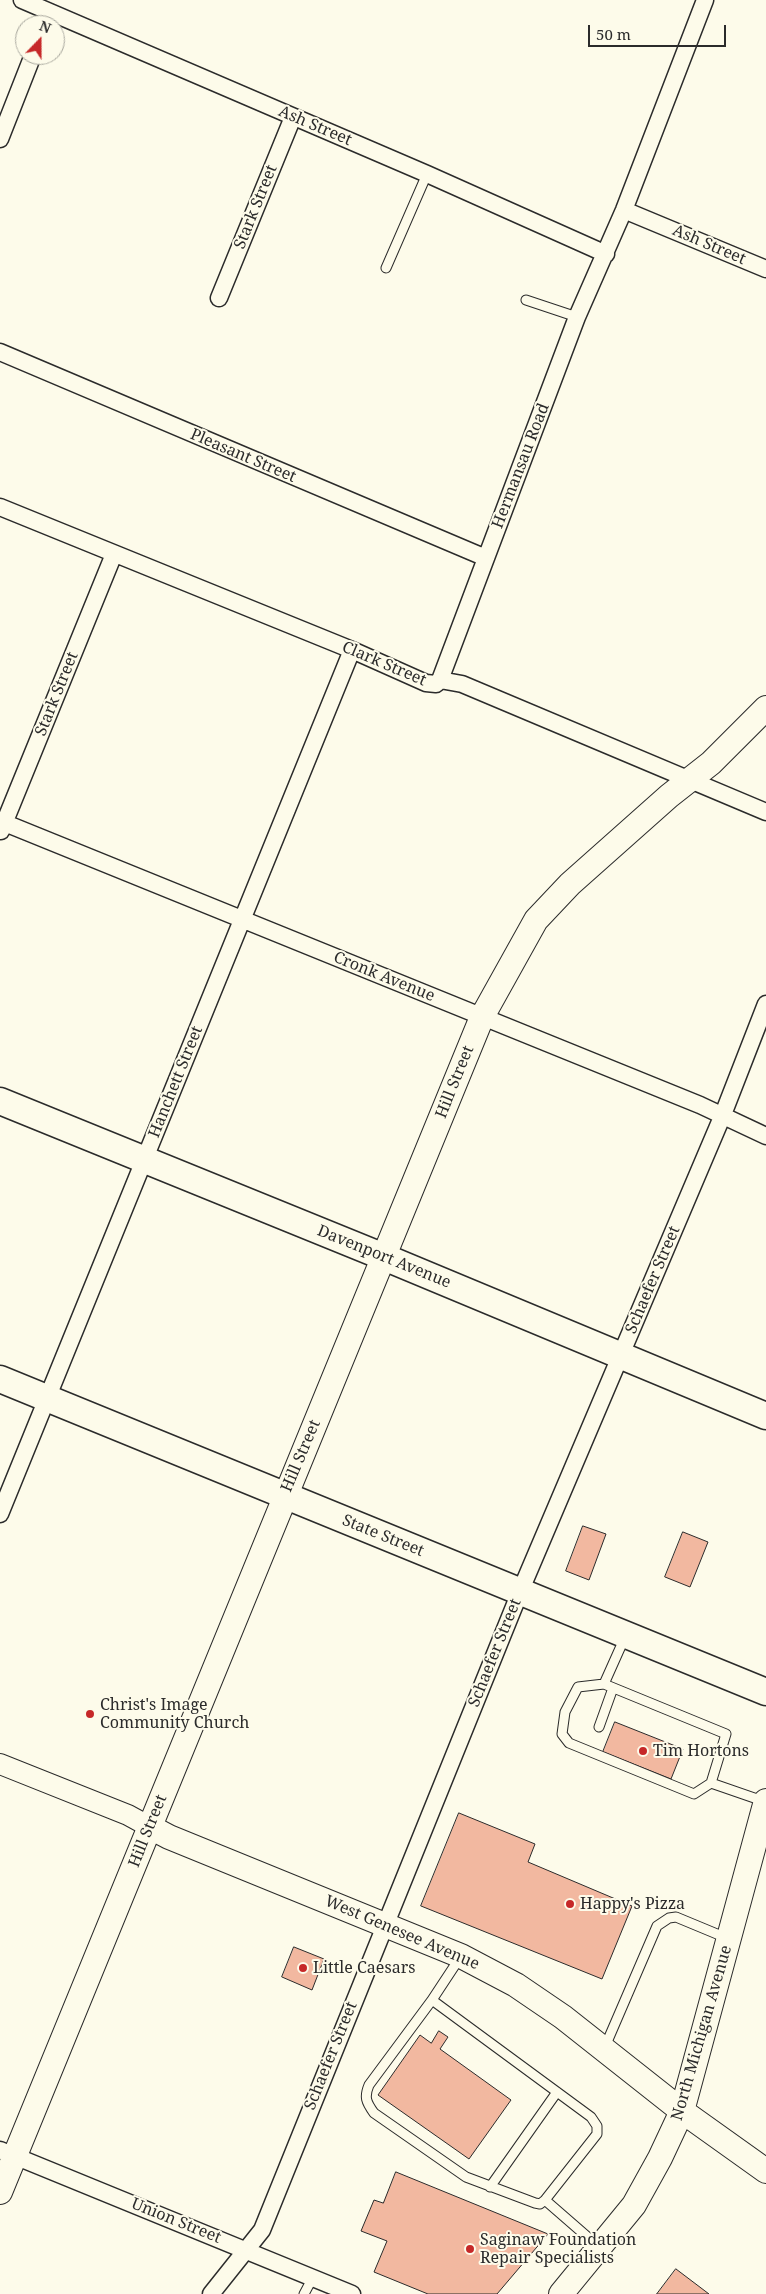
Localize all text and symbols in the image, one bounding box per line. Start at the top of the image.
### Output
north arrow [15,15,65,65]
scale bar [591,15,728,47]
text: N [37,16,54,37]
text: 50 m [596,24,631,44]
street label: Ash Street [276,102,354,150]
street label: Stark Street [230,162,282,252]
street label: Ash Street [670,221,748,269]
street label: Hermansau Road [488,401,554,531]
street label: Pleasant Street [187,425,299,487]
street label: Clark Street [339,638,429,690]
street label: Stark Street [31,649,83,739]
street label: Cronk Avenue [331,948,437,1006]
street label: Hanchett Street [145,1023,207,1141]
street label: Hill Street [432,1043,478,1121]
street label: Davenport Avenue [314,1221,454,1293]
street label: Schaefer Street [622,1223,684,1337]
street label: Hill Street [277,1417,325,1495]
street label: State Street [339,1511,427,1561]
street label: Schaefer Street [465,1596,525,1710]
place label: Christ's Image Community Church [100,1695,249,1733]
marker: Christ's Image Community Church [84,1708,96,1720]
place label: Tim Hortons [653,1741,749,1761]
marker: Tim Hortons [637,1745,649,1757]
street label: Hill Street [125,1792,171,1870]
street label: West Genesee Avenue [322,1892,482,1974]
place label: Happy's Pizza [580,1894,685,1914]
marker: Happy's Pizza [564,1898,576,1910]
street label: North Michigan Avenue [668,1943,736,2123]
place label: Little Caesars [313,1958,415,1978]
marker: Little Caesars [297,1962,309,1974]
street label: Schaefer Street [301,1999,361,2113]
street label: Union Street [128,2194,224,2248]
place label: Saginaw Foundation Repair Specialists [480,2230,636,2268]
marker: Saginaw Foundation Repair Specialists [464,2243,476,2255]

